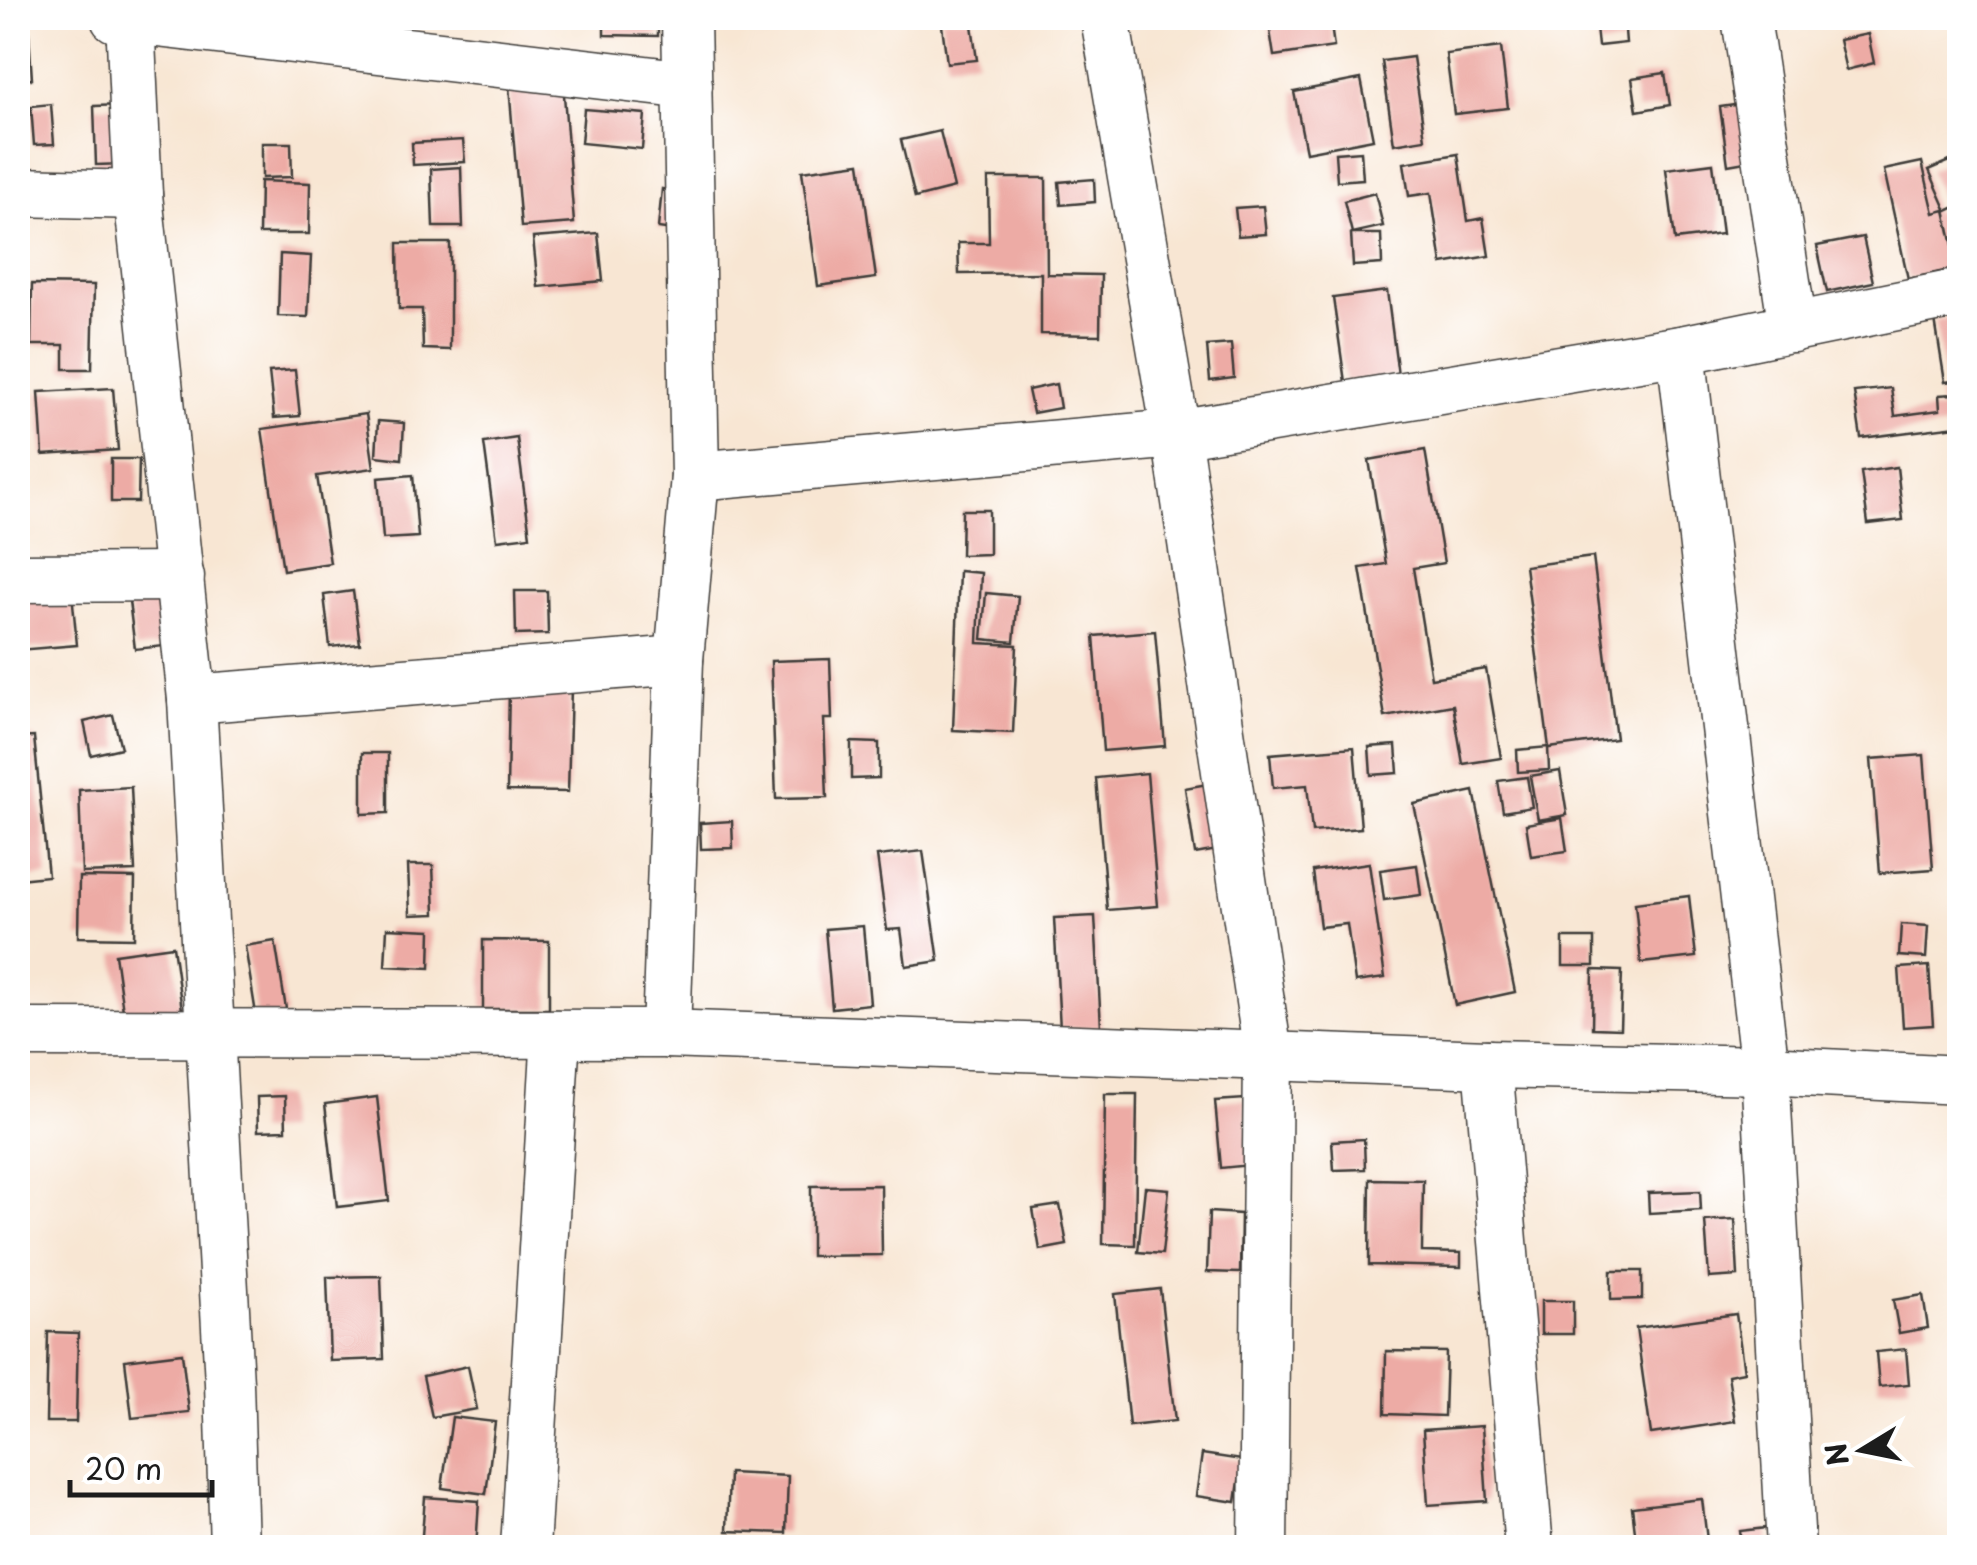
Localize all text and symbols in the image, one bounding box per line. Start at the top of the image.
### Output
north arrow [1812,1400,1912,1500]
scale bar [70,1435,212,1497]
text: N [1813,1440,1859,1469]
text: 20 m [85,1445,162,1490]

